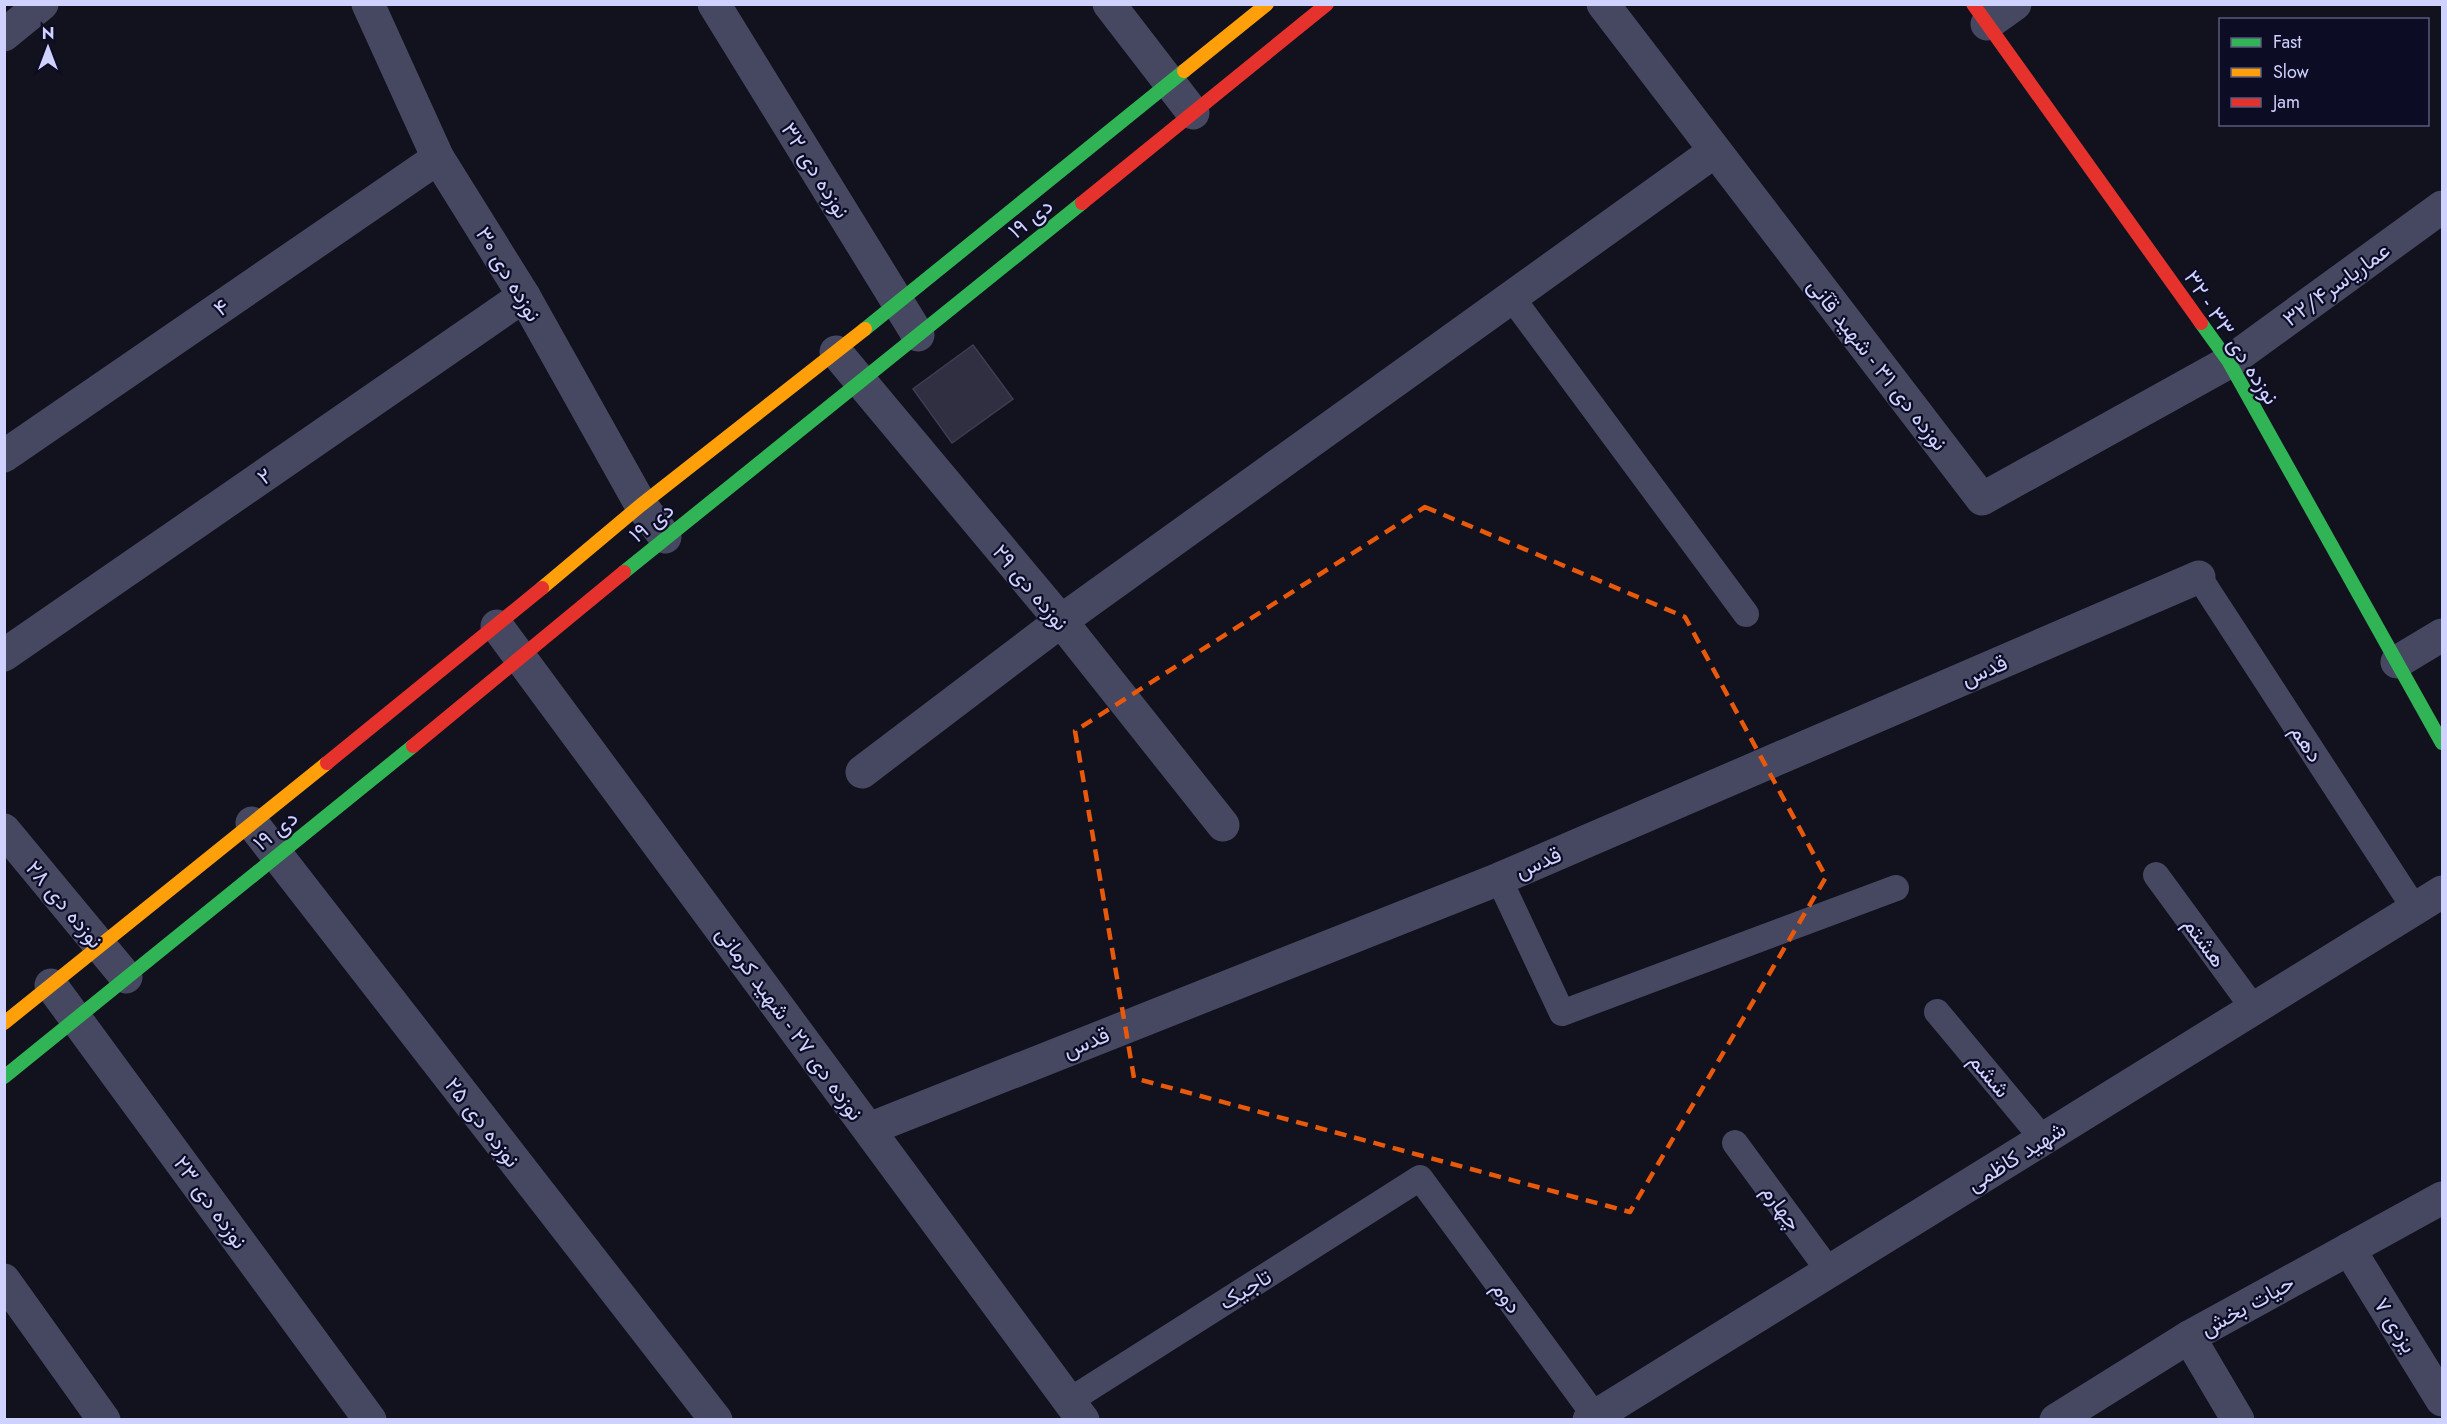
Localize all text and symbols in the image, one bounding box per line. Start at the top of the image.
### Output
north arrow [18,18,78,78]
legend [2219,18,2429,126]
text: N [42,22,54,45]
text: Fast [2273,29,2302,55]
text: Slow [2273,59,2310,85]
text: Jam [2271,89,2300,115]
street label: نوزده دی ۳۲ [774,116,858,224]
street label: ۱۹ دی [1001,190,1059,246]
street label: نوزده دی ۳۰ [468,220,550,328]
street label: عماریاسر۳۲/۴ [2276,234,2396,334]
street label: ۳۲ - نوزده دی ۳۳ [2176,263,2288,411]
street label: نوزده دی ۳۱ - شهید قآنی [1800,271,1956,457]
street label: ۴ [207,290,235,324]
street label: ۲ [250,460,278,492]
street label: ۱۹ دی [622,494,680,550]
street label: نوزده دی ۲۹ [985,537,1077,637]
street label: قدس [1956,646,2012,694]
street label: دهم [2283,718,2331,768]
street label: ۱۹ دی [246,802,304,858]
street label: قدس [1510,838,1566,886]
street label: نوزده دی ۲۸ [19,853,111,955]
street label: هشتم [2176,910,2234,974]
street label: نوزده دی ۲۷ - شهید کرمانی [708,919,872,1127]
street label: قدس [1058,1018,1114,1066]
street label: ششم [1962,1046,2018,1104]
street label: نوزده دی ۲۵ [438,1070,528,1174]
street label: شهید کاظمی [1960,1113,2072,1199]
street label: نوزده دی ۲۳ [166,1149,256,1255]
street label: چهارم [1754,1177,1810,1237]
street label: تاجیک [1213,1260,1277,1318]
street label: حیات بخش [2194,1266,2300,1344]
street label: دوم [1484,1274,1530,1320]
street label: یزدی ۷ [2367,1291,2425,1359]

